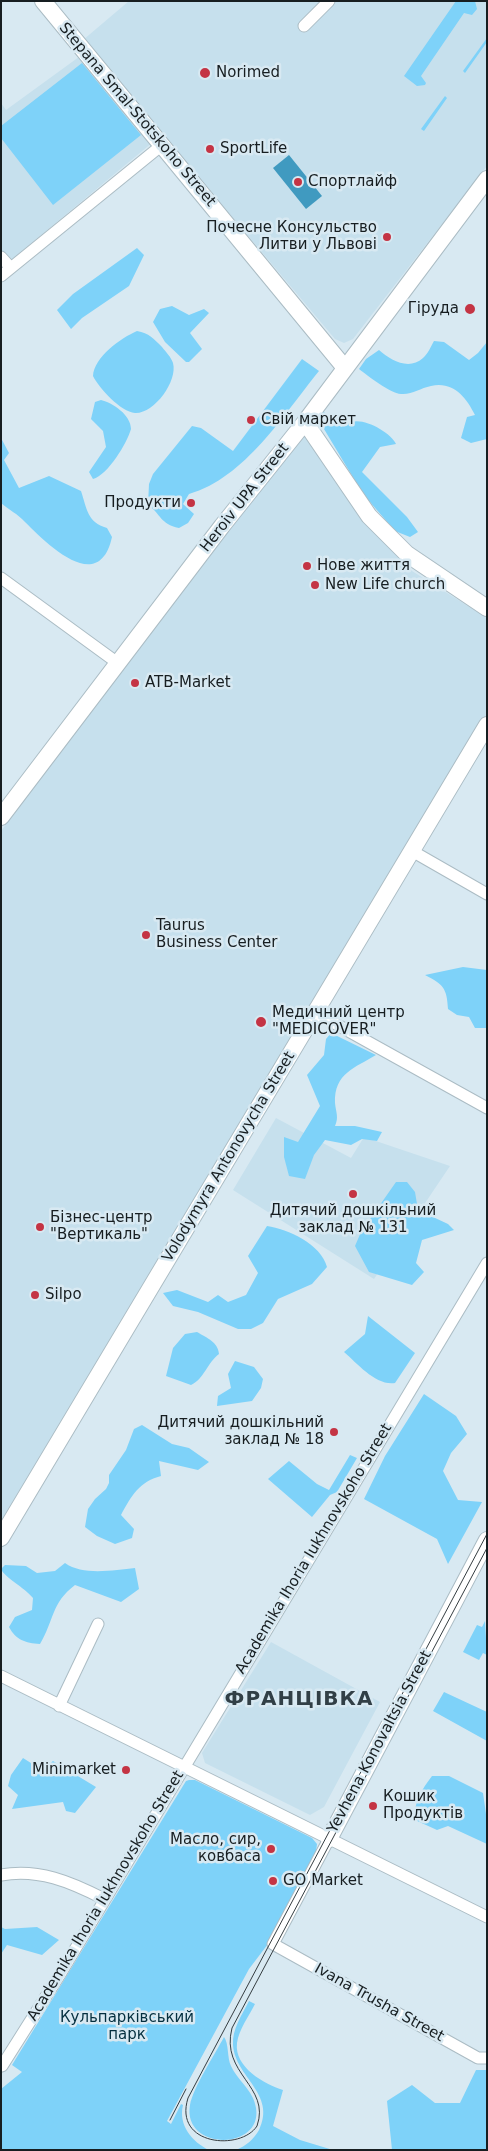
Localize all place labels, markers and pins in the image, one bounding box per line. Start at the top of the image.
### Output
place label: Norimed [216,64,280,82]
marker: Norimed [198,66,212,80]
place label: SportLife [220,140,287,158]
marker: SportLife [204,143,216,155]
place label: Спортлайф [308,173,397,191]
marker: Спортлайф [292,176,304,188]
place label: Почесне Консульство Литви у Львові [206,219,377,254]
marker: Почесне Консульство Литви у Львові [381,231,393,243]
place label: Гіруда [408,300,459,318]
marker: Гіруда [463,302,477,316]
place label: Свій маркет [261,411,356,429]
marker: Свій маркет [245,414,257,426]
place label: Продукти [104,494,181,512]
marker: Продукти [185,497,197,509]
place label: Нове життя [317,557,410,575]
marker: Нове життя [301,560,313,572]
place label: New Life church [325,576,445,594]
marker: New Life church [309,579,321,591]
place label: ATB-Market [145,674,231,692]
marker: ATB-Market [129,677,141,689]
place label: Taurus Business Center [156,917,277,952]
marker: Taurus Business Center [140,929,152,941]
place label: Медичний центр "MEDICOVER" [272,1004,405,1039]
marker: Медичний центр "MEDICOVER" [254,1015,268,1029]
marker: Дитячий дошкільний заклад № 131 [347,1188,359,1200]
place label: Дитячий дошкільний заклад № 131 [270,1202,436,1237]
place label: Бізнес-центр "Вертикаль" [50,1209,153,1244]
marker: Бізнес-центр "Вертикаль" [34,1221,46,1233]
place label: Silpo [45,1286,82,1304]
marker: Silpo [29,1289,41,1301]
place label: Дитячий дошкільний заклад № 18 [157,1414,324,1449]
marker: Дитячий дошкільний заклад № 18 [328,1426,340,1438]
place label: Minimarket [32,1761,116,1779]
marker: Minimarket [120,1764,132,1776]
place label: Кошик Продуктів [383,1788,463,1823]
marker: Кошик Продуктів [367,1800,379,1812]
place label: Масло, сир, ковбаса [170,1831,261,1866]
marker: Масло, сир, ковбаса [265,1843,277,1855]
place label: GO Market [283,1872,363,1890]
marker: GO Market [267,1875,279,1887]

